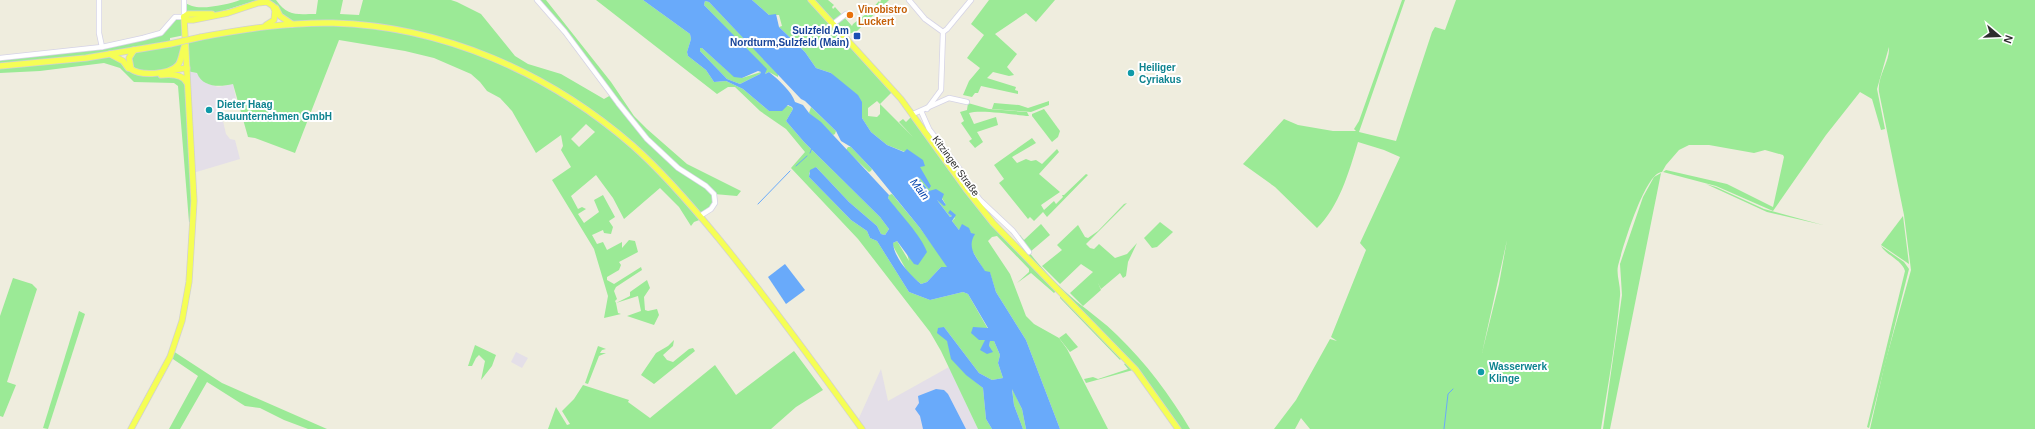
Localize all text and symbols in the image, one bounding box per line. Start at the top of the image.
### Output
place label: Vinobistro Luckert [858,4,907,27]
marker: Vinobistro Luckert [845,10,855,20]
north arrow [1979,16,2019,56]
place label: Sulzfeld Am Nordturm,Sulzfeld (Main) [730,25,849,48]
marker: Sulzfeld Am Nordturm,Sulzfeld (Main) [852,31,862,41]
text: N [2001,34,2015,45]
place label: Heiliger Cyriakus [1139,62,1182,85]
marker: Heiliger Cyriakus [1126,68,1136,78]
place label: Dieter Haag Bauunternehmen GmbH [217,99,332,122]
marker: Dieter Haag Bauunternehmen GmbH [204,105,214,115]
street label: Kitzinger Straße [930,134,982,199]
water label: Main [908,176,932,202]
place label: Wasserwerk Klinge [1489,361,1547,384]
marker: Wasserwerk Klinge [1476,367,1486,377]

